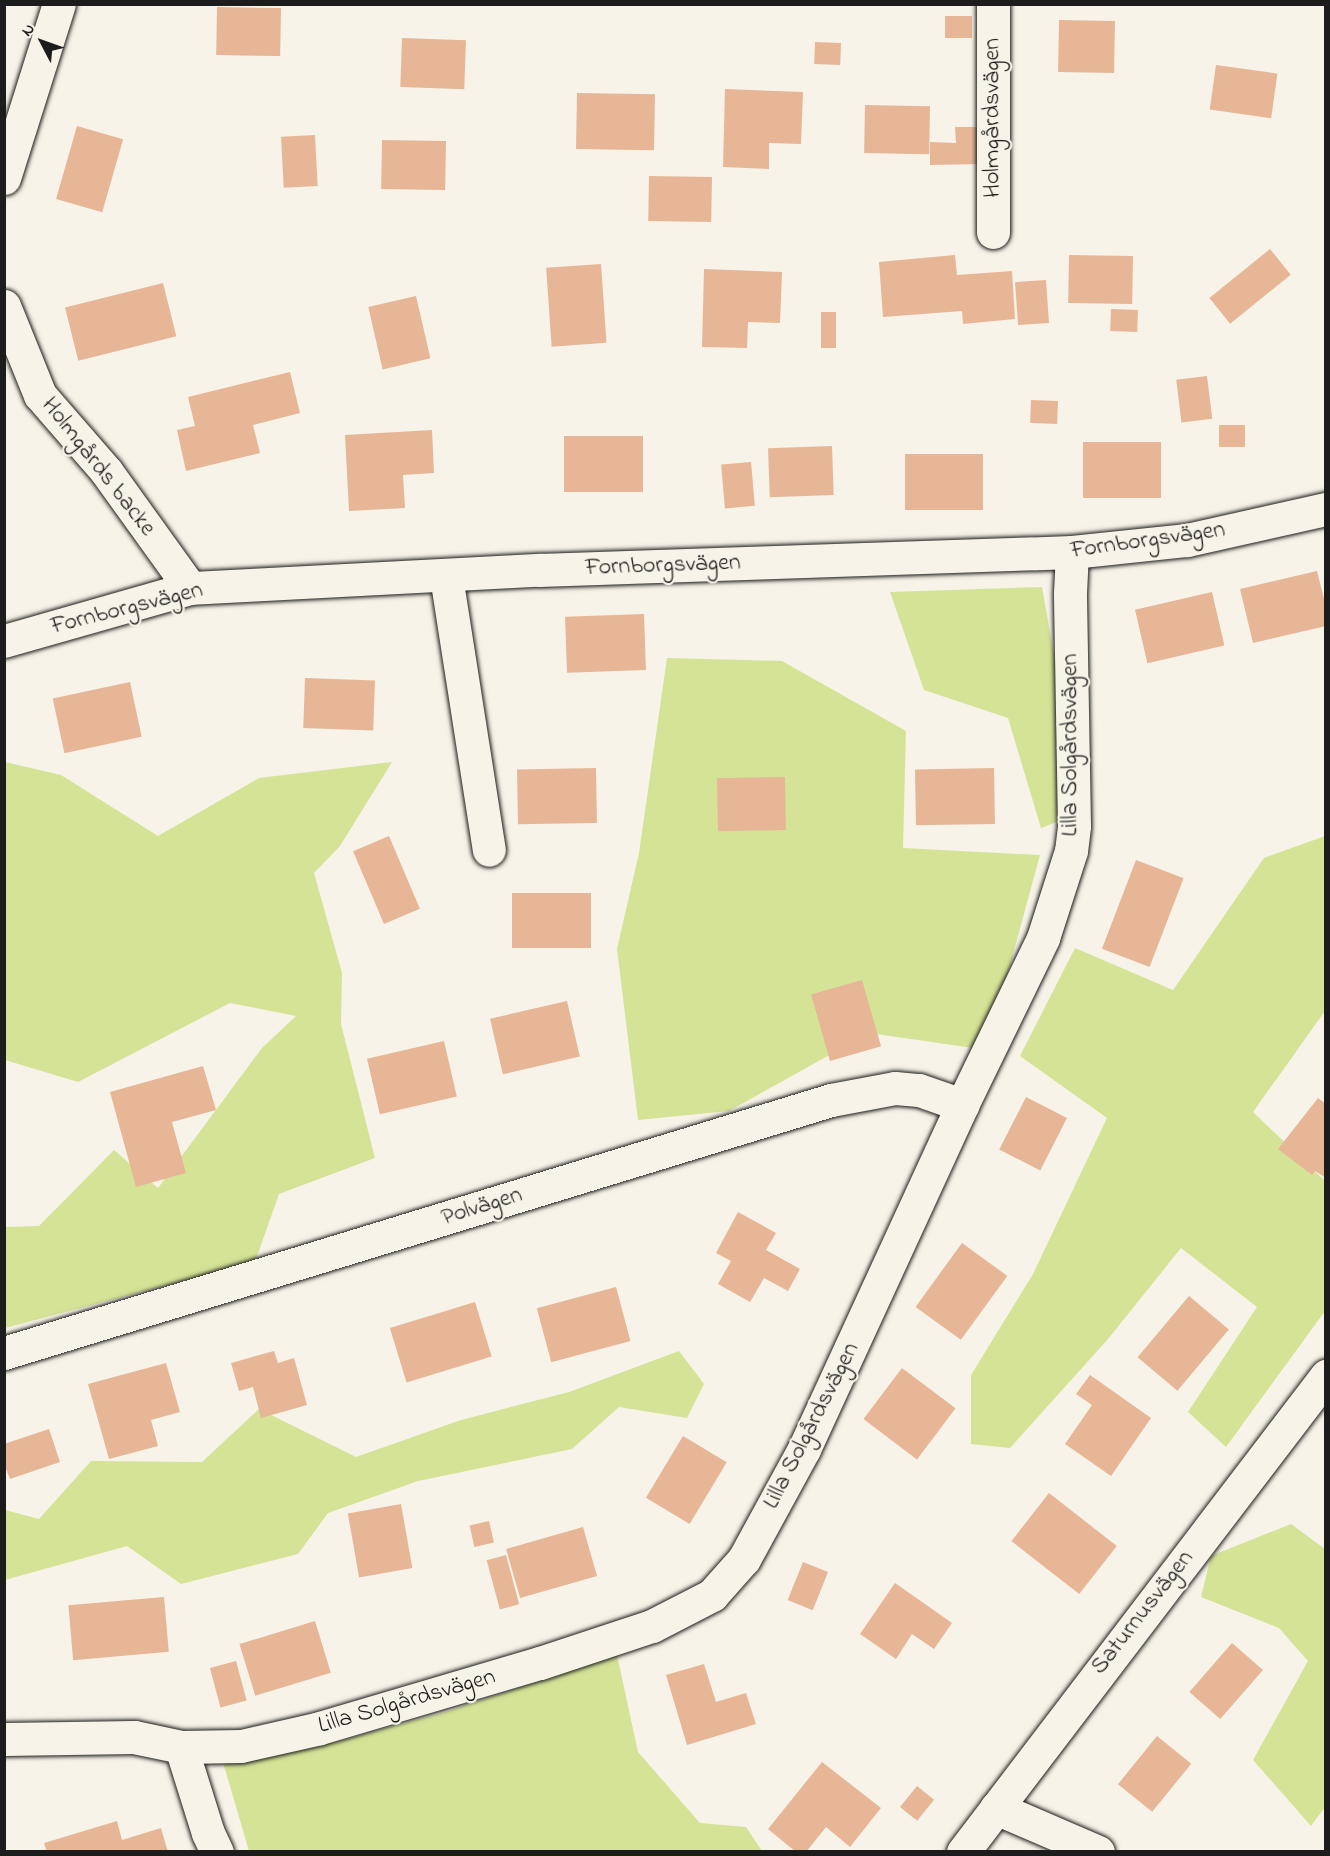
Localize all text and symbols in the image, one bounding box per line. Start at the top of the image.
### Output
north arrow [12,12,72,72]
text: N [16,18,41,42]
street label: Holmgårdsvägen [979,38,1007,198]
street label: Holmgårds backe [35,392,161,542]
street label: Fornborgsvägen [1069,516,1227,566]
street label: Fornborgsvägen [585,549,741,583]
street label: Fornborgsvägen [48,576,206,642]
street label: Lilla Solgårdsvägen [1057,653,1085,837]
street label: Polvägen [438,1181,526,1233]
street label: Lilla Solgårdsvägen [758,1338,866,1514]
street label: Saturnusvägen [1085,1545,1201,1681]
street label: Lilla Solgårdsvägen [315,1663,499,1741]

